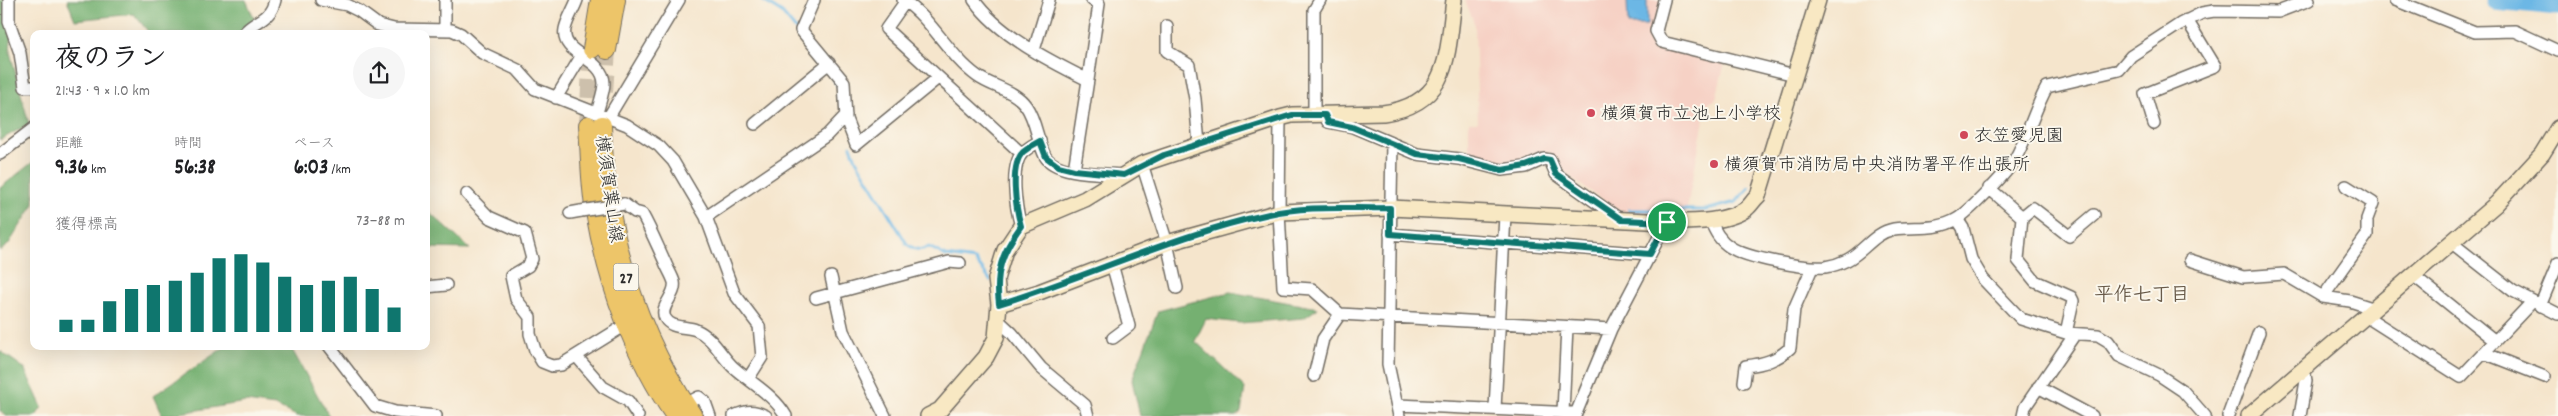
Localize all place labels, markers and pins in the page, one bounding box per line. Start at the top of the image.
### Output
place label: 横須賀市立池上小学校 [1601,103,1781,128]
marker: 横須賀市立池上小学校 [1585,107,1597,119]
place label: 衣笠愛児園 [1974,125,2064,150]
marker: 衣笠愛児園 [1958,129,1970,141]
place label: 横須賀市消防局中央消防署平作出張所 [1724,154,2030,179]
marker: 横須賀市消防局中央消防署平作出張所 [1708,158,1720,170]
pin [1646,201,1688,243]

